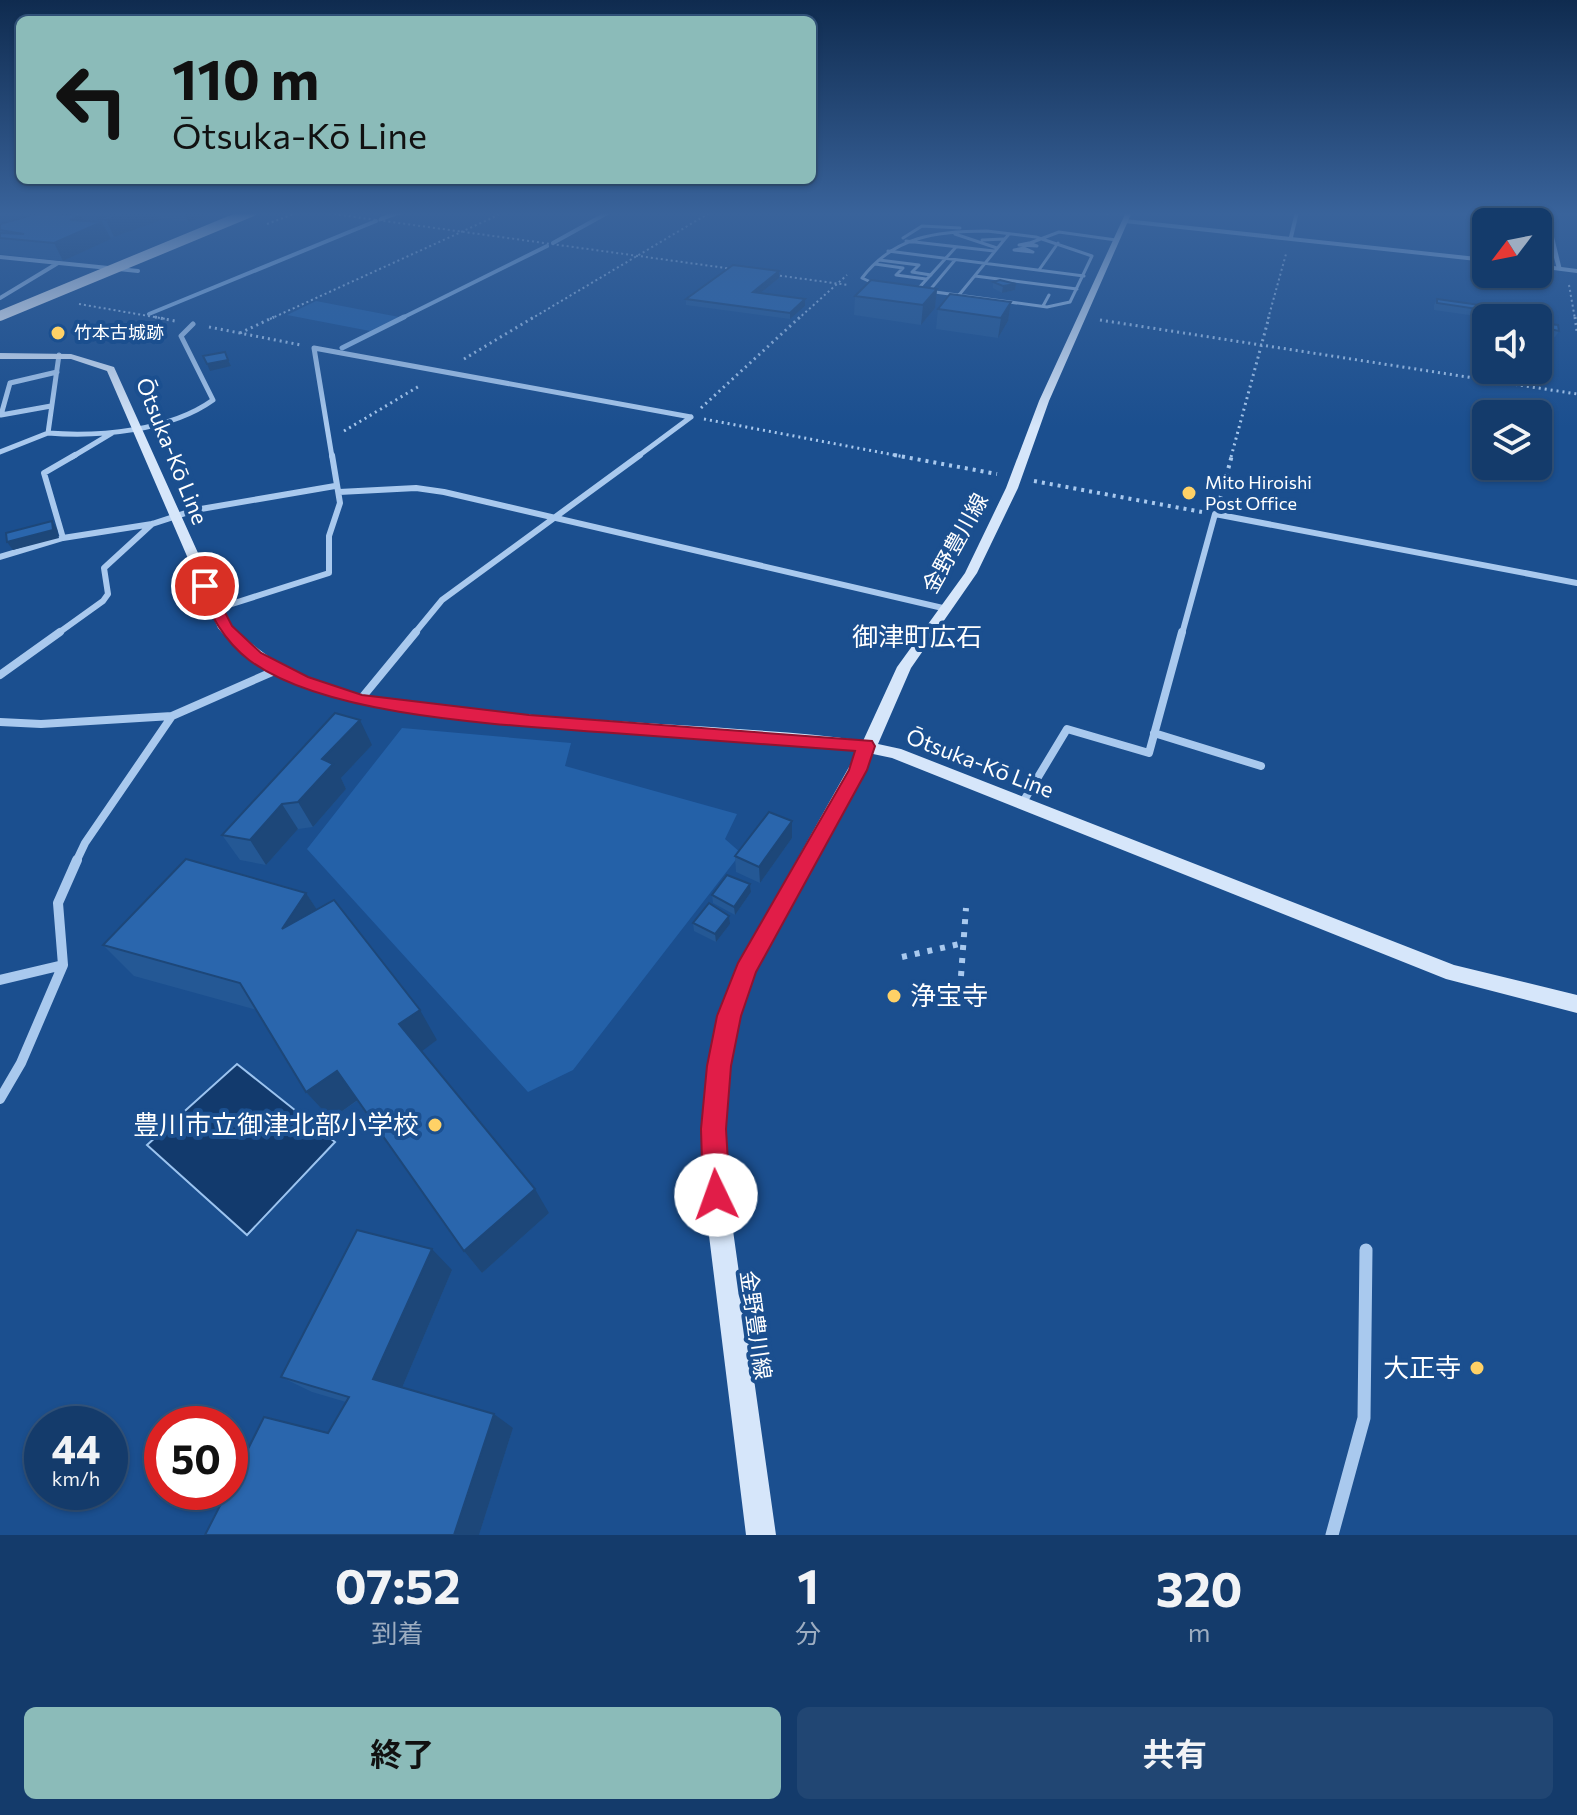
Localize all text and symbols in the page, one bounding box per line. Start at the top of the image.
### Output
text: 110 m [172,43,319,112]
icon: left [40,48,144,152]
text: Ōtsuka-Kō Line [172,112,427,156]
north arrow [1472,208,1552,288]
map controls [1472,208,1552,480]
button: sound [1472,304,1552,384]
place label: 竹本古城跡 [74,321,164,343]
marker: 竹本古城跡 [49,324,67,342]
street label: Ōtsuka-Kō Line [131,374,214,528]
button: layers [1472,400,1552,480]
place label: Mito Hiroishi Post Office [1205,471,1312,514]
marker: Mito Hiroishi Post Office [1180,484,1198,502]
street label: 金野豊川線 [916,488,993,597]
pin [171,552,239,620]
icon: arrive [183,564,227,608]
district label: 御津町広石 [852,620,982,651]
street label: Ōtsuka-Kō Line [903,722,1058,803]
place label: 浄宝寺 [910,979,988,1010]
marker: 浄宝寺 [885,987,903,1005]
place label: 豊川市立御津北部小学校 [133,1108,419,1139]
marker: 豊川市立御津北部小学校 [426,1116,444,1134]
position arrow [674,1153,758,1237]
street label: 金野豊川線 [735,1269,778,1381]
place label: 大正寺 [1383,1351,1461,1382]
marker: 大正寺 [1468,1359,1486,1377]
speed limit sign: 50 [144,1406,248,1510]
text: 44 [51,1423,101,1472]
text: km/h [52,1466,100,1490]
text: 07:52 [335,1555,460,1614]
text: 1 [797,1555,819,1614]
text: 320 [1156,1558,1242,1617]
text: m [1188,1616,1210,1647]
text: 到着 [372,1617,424,1648]
text: 分 [795,1617,821,1648]
button: 終了 [24,1707,781,1799]
button: 共有 [797,1707,1553,1799]

